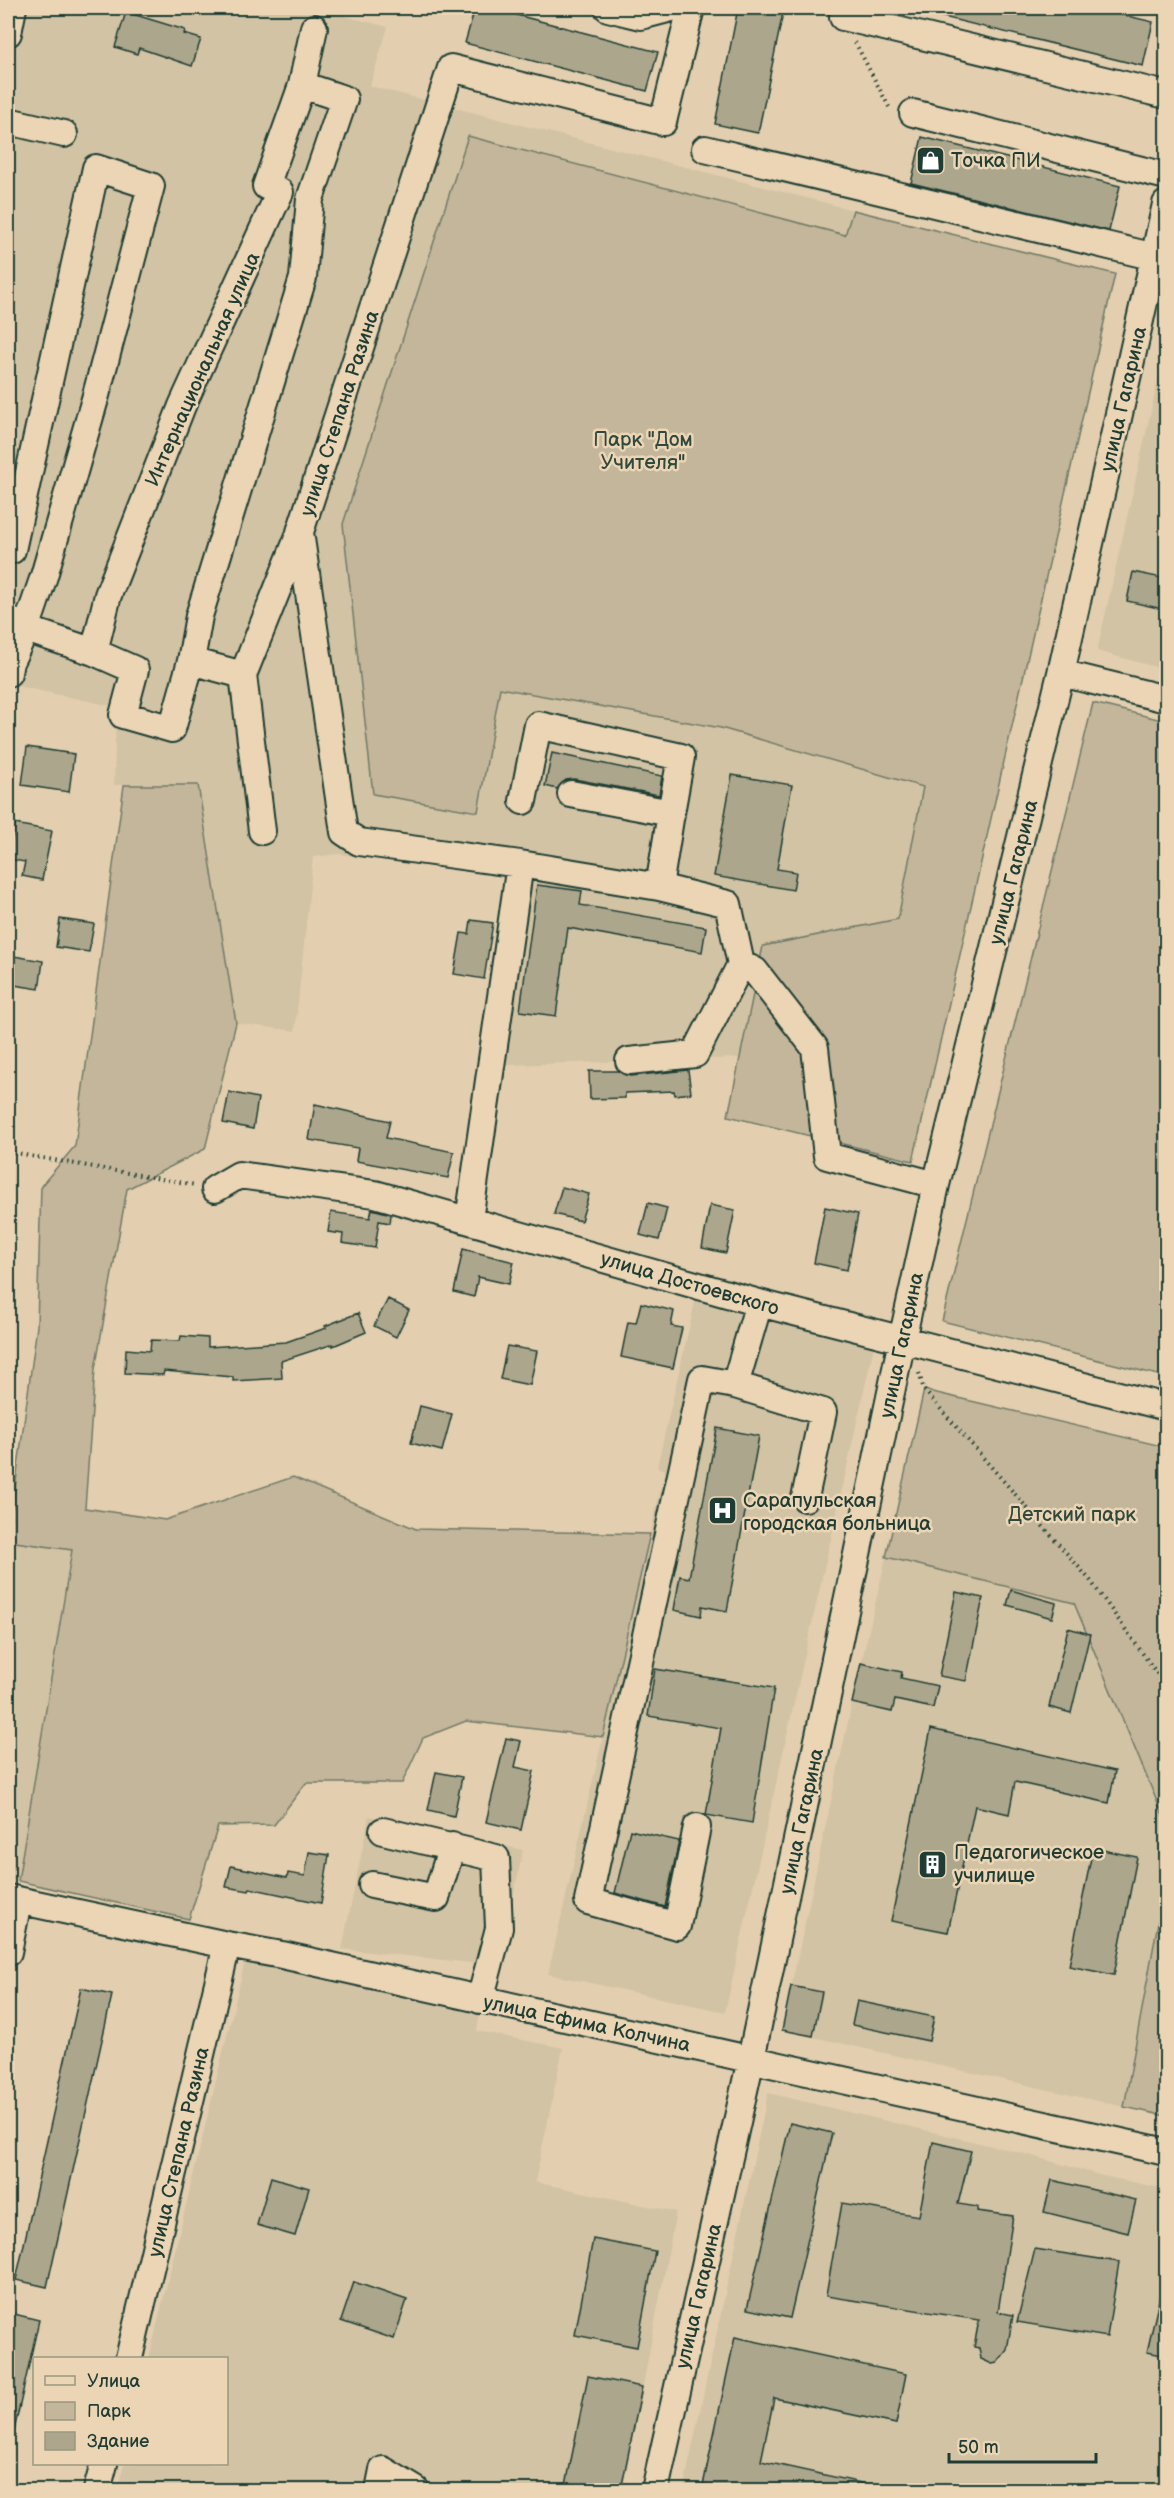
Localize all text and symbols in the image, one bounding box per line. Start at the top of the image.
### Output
shop icon: Точка ПИ [914,144,946,176]
place label: Точка ПИ [951,149,1041,173]
street label: Интернациональная улица [140,248,266,490]
street label: улица Степана Разина [295,307,385,519]
street label: улица Гагарина [1096,324,1152,474]
park label: Парк "Дом Учителя" [593,428,693,475]
street label: улица Гагарина [984,797,1044,947]
street label: улица Достоевского [598,1247,782,1321]
street label: улица Гагарина [875,1270,929,1420]
place label: Сарапульская городская больница [743,1489,931,1536]
hospital icon: Сарапульская городская больница [706,1495,738,1527]
park label: Детский парк [1008,1503,1136,1527]
street label: улица Гагарина [775,1746,829,1896]
place label: Педагогическое училище [954,1841,1104,1888]
building icon: Педагогическое училище [917,1848,949,1880]
street label: улица Ефима Колчина [481,1990,693,2058]
street label: улица Степана Разина [143,2045,215,2260]
street label: улица Гагарина [671,2221,727,2371]
legend [33,2357,228,2465]
text: Улица [87,2371,141,2392]
text: Парк [87,2401,131,2422]
scale bar [949,2426,1096,2464]
text: Здание [87,2431,149,2452]
text: 50 m [958,2437,999,2458]

